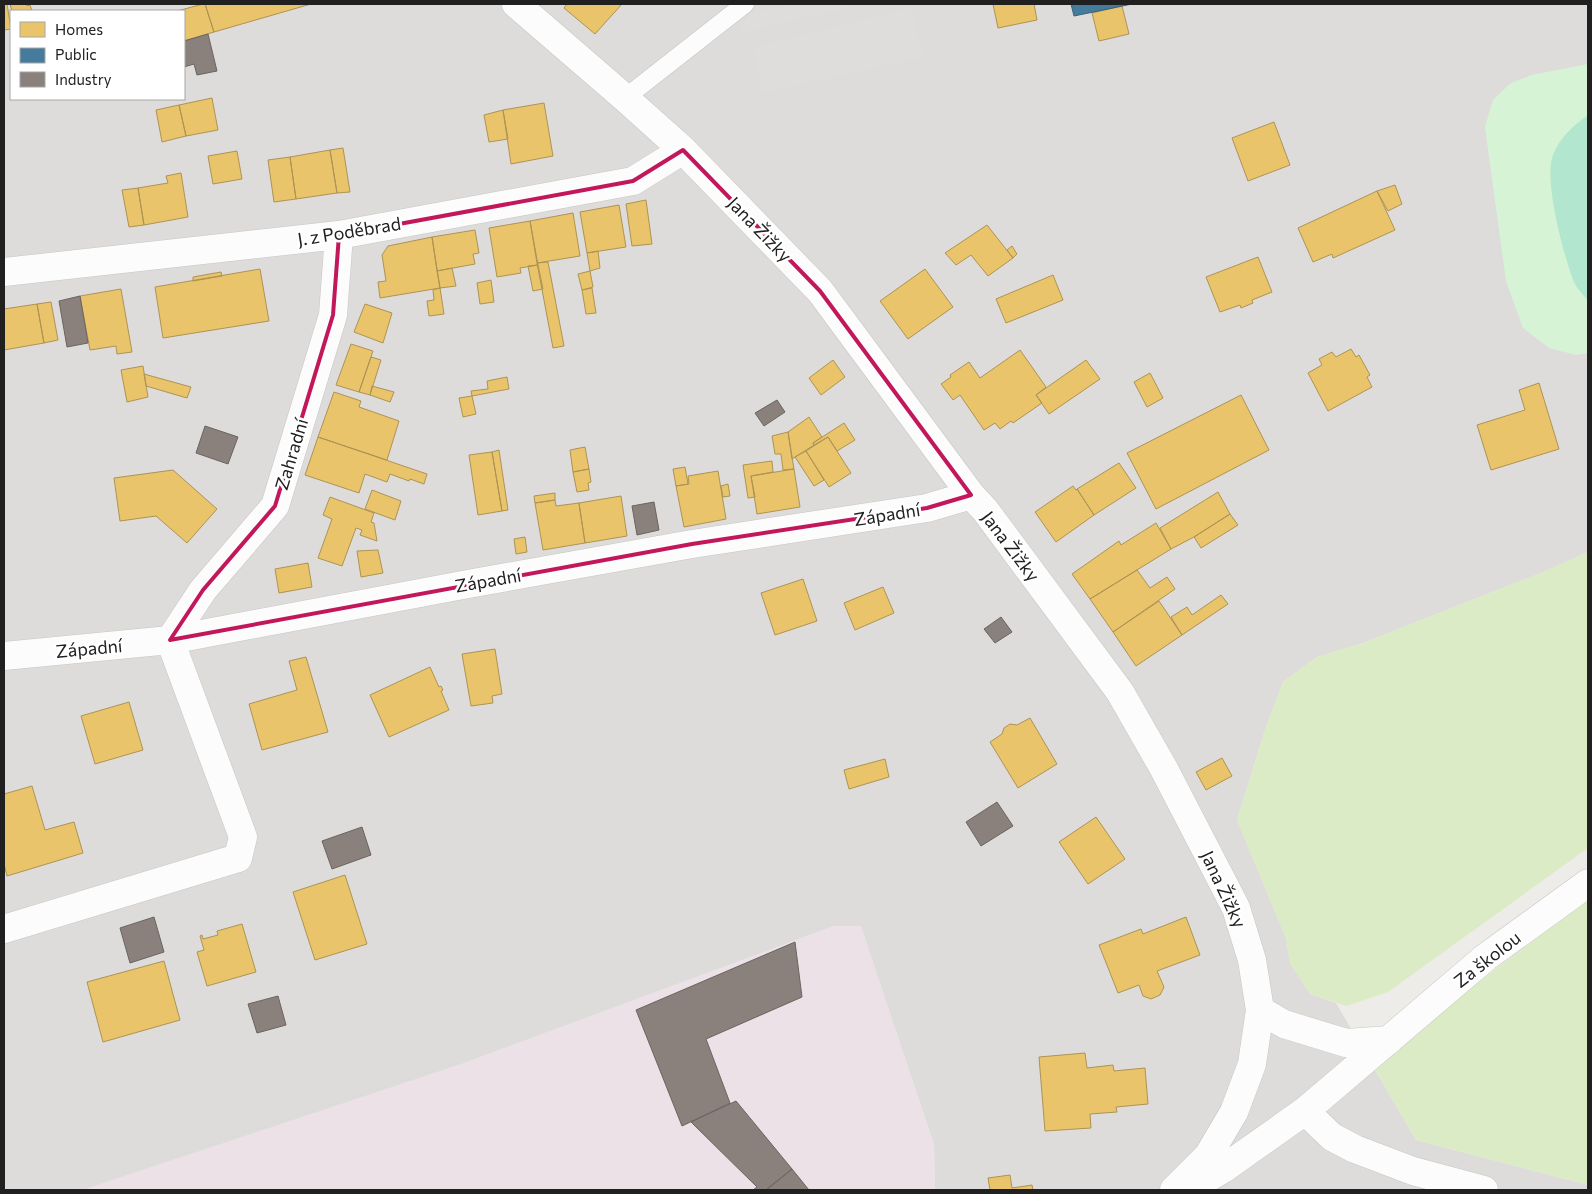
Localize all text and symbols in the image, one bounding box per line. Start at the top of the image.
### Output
legend [10,10,185,100]
text: Homes [55,20,103,38]
text: Public [55,45,97,63]
text: Industry [55,70,112,88]
street label: Jana Žižky [723,192,797,266]
street label: J. z Poděbrad [296,212,402,250]
street label: Zahradní [270,414,313,492]
street label: Západní [852,498,923,530]
street label: Jana Žižky [977,506,1045,586]
street label: Západní [453,563,524,597]
street label: Západní [55,634,125,662]
street label: Jana Žižky [1197,847,1251,931]
street label: Za školou [1449,926,1525,992]

